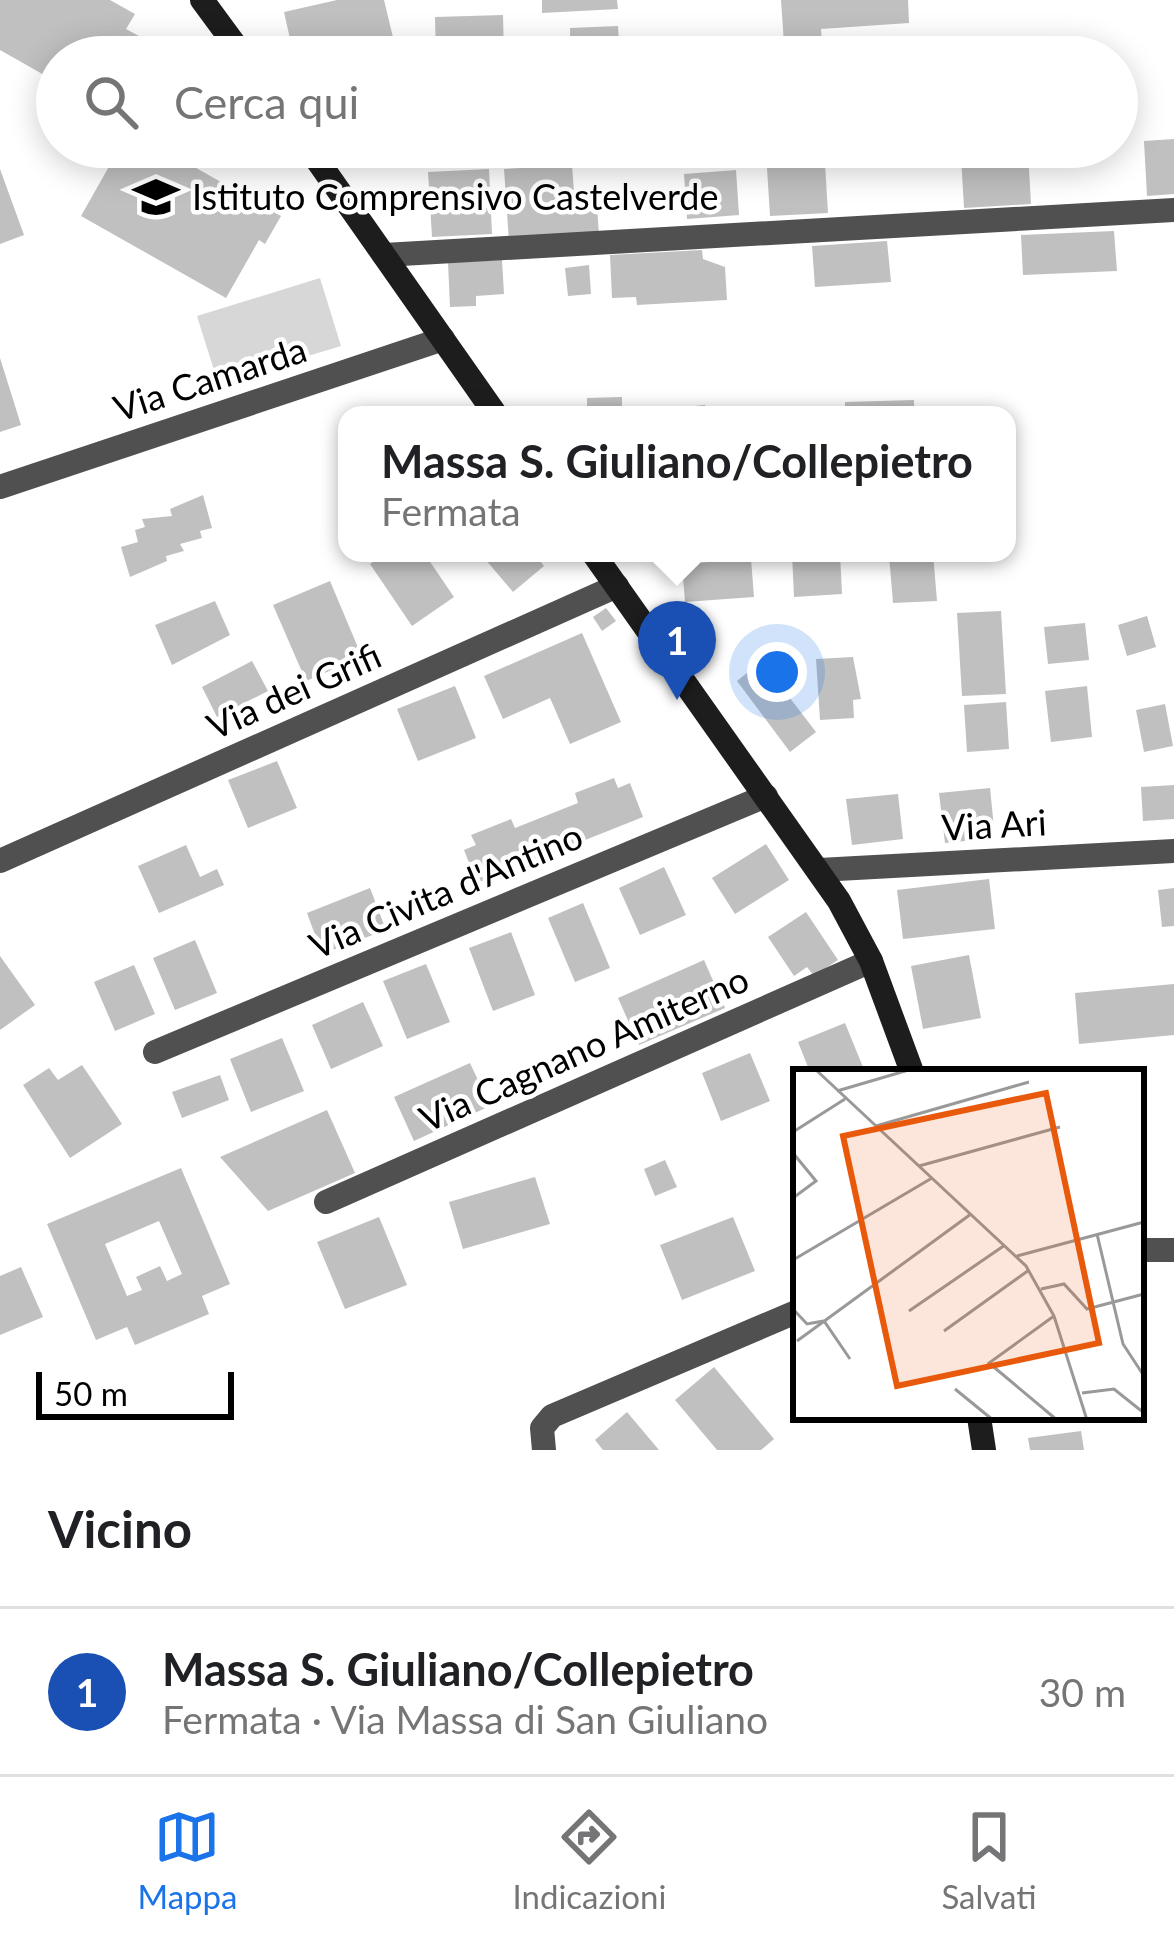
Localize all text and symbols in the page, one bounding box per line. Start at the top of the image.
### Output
search box [36,36,1138,168]
icon: search [78,69,144,135]
text: Cerca qui [174,75,359,129]
school or university icon: Istituto Comprensivo Castelverde [131,172,181,222]
place label: Istituto Comprensivo Castelverde [192,174,719,218]
street label: Via Camarda [108,326,312,430]
popup [338,406,1016,562]
text: Massa S. Giuliano/Collepietro [381,434,973,488]
text: Fermata [381,488,521,534]
pin: 1 [638,601,716,700]
street label: Via dei Grifi [200,632,387,748]
your location [747,642,807,702]
street label: Via Ari [940,799,1048,849]
street label: Via Civita d'Antino [302,813,589,967]
street label: Via Cagnano Amiterno [412,956,755,1140]
inset map [793,1069,1144,1420]
scale bar [36,1366,234,1419]
text: 50 m [54,1373,128,1413]
text: Vicino [48,1498,192,1559]
text: Massa S. Giuliano/Collepietro [162,1642,754,1696]
text: 1 [76,1669,98,1715]
text: 30 m [1039,1669,1126,1715]
text: Fermata · Via Massa di San Giuliano [162,1696,768,1742]
tab: Mappa [138,1804,237,1916]
tab: Indicazioni [513,1804,666,1916]
tab: Salvati [941,1804,1036,1916]

